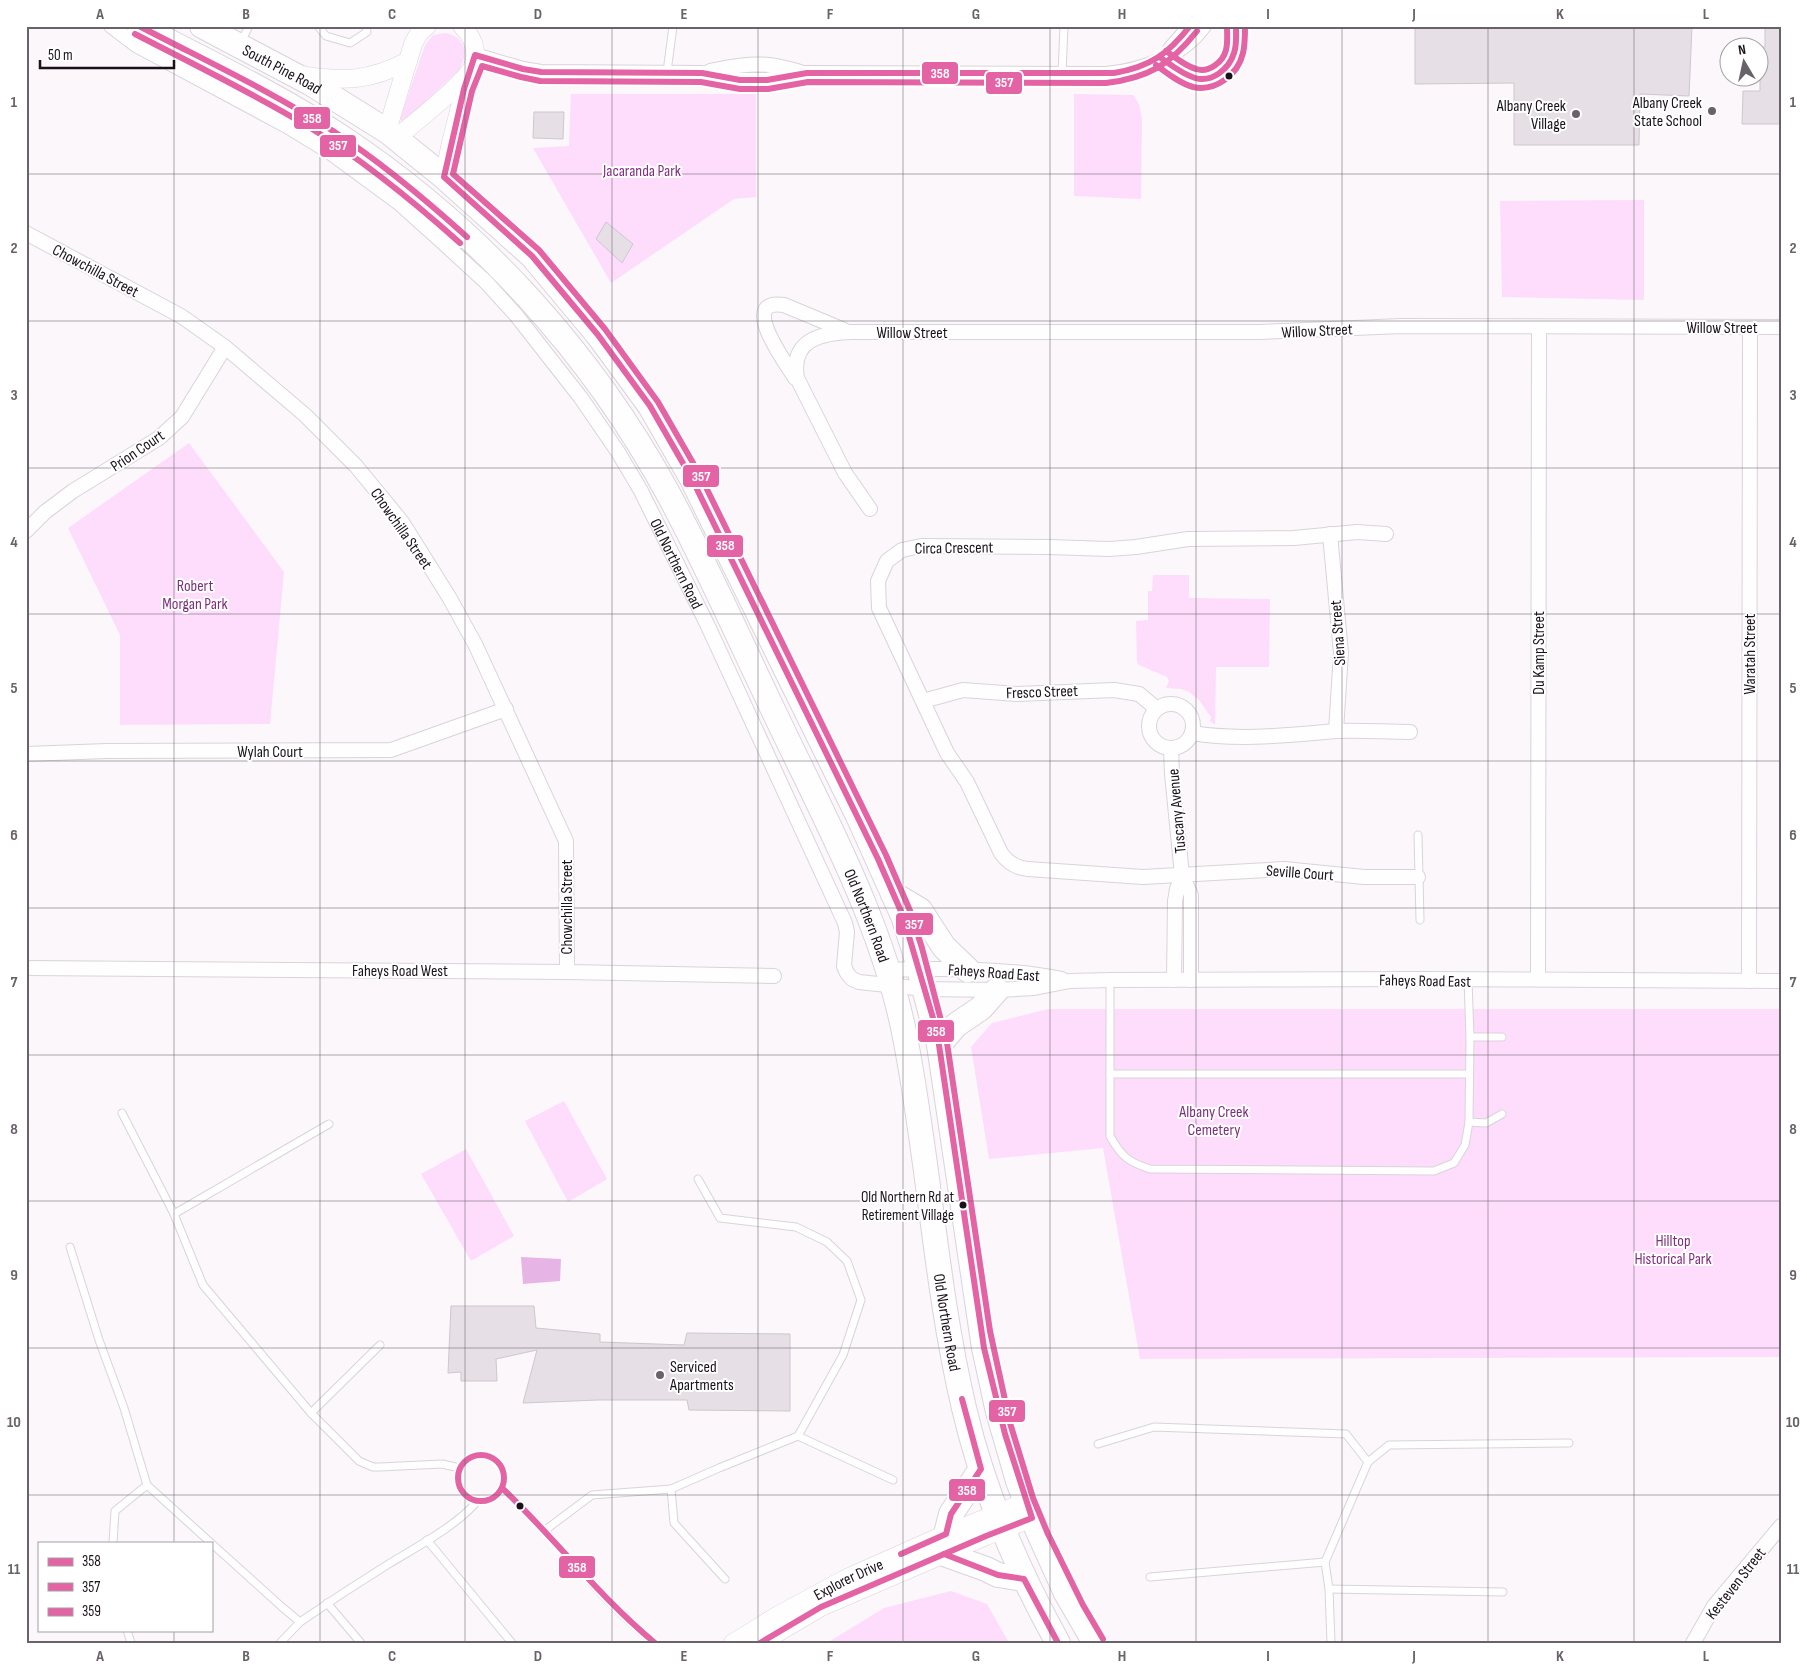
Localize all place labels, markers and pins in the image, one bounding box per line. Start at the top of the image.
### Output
unlabelled marker [1224,71,1234,81]
place label: Albany Creek State School [1632,94,1702,131]
place label: Albany Creek Village [1496,97,1566,134]
marker: Albany Creek State School [1706,105,1718,117]
marker: Albany Creek Village [1570,108,1582,120]
place label: Old Northern Rd at Retirement Village [861,1188,954,1225]
marker: Old Northern Rd at Retirement Village [958,1200,968,1210]
place label: Serviced Apartments [669,1358,734,1395]
marker: Serviced Apartments [654,1369,666,1381]
unlabelled marker [515,1501,525,1511]

